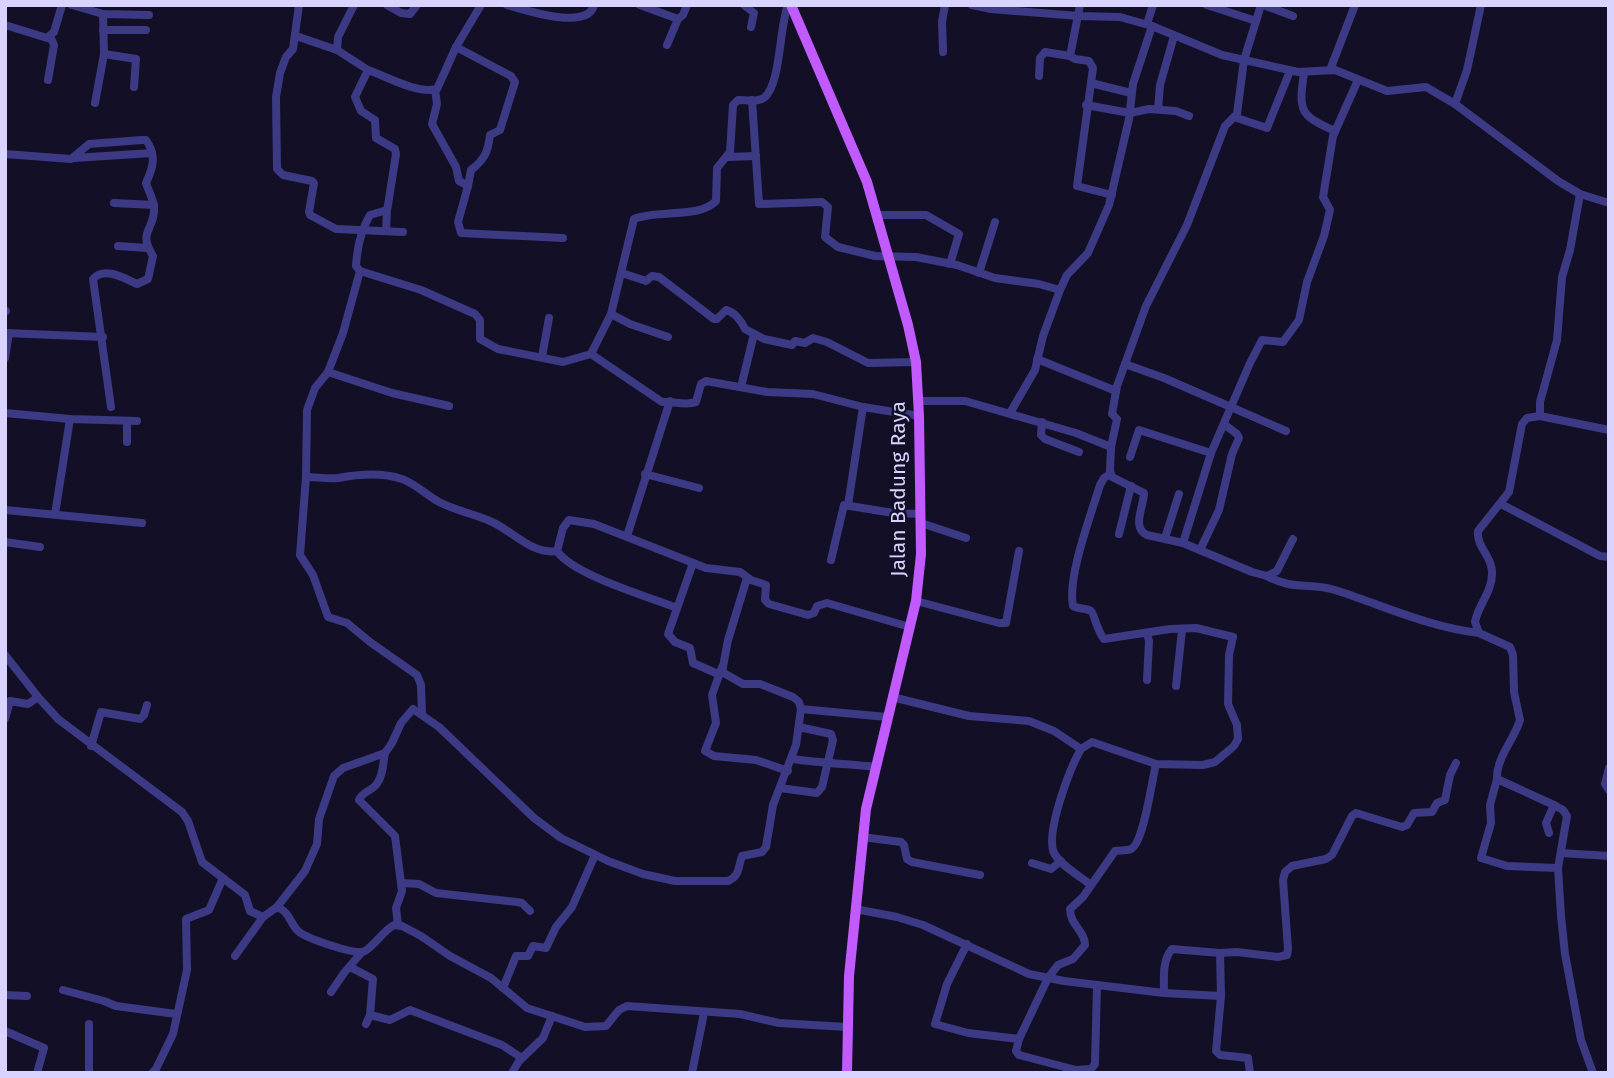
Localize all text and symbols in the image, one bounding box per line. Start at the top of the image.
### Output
street label: Jalan Badung Raya [885,401,911,577]

